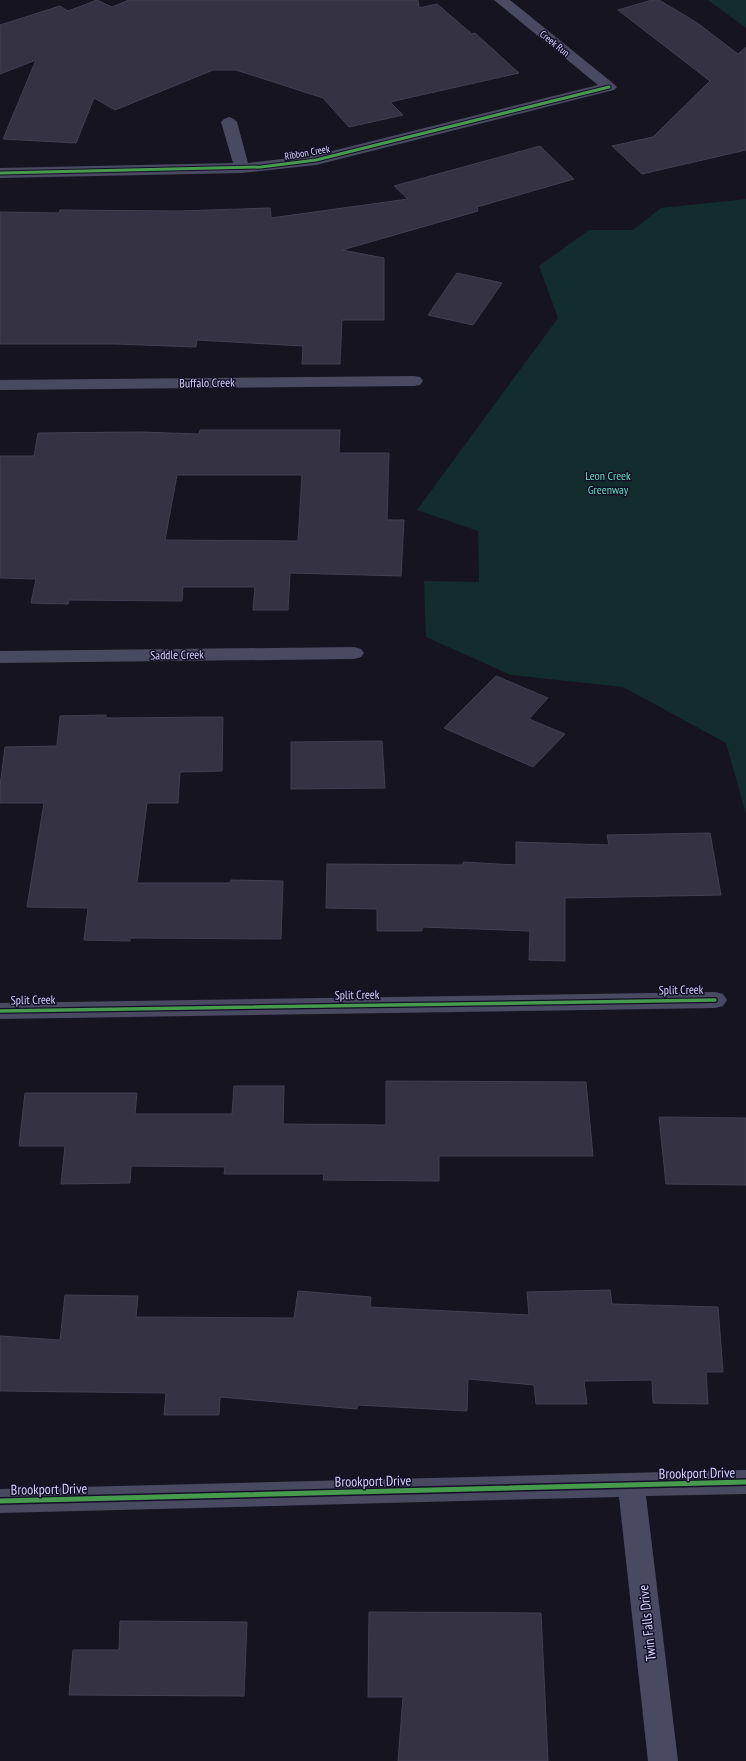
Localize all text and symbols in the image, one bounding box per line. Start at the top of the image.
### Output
street label: Creek Run [537,27,572,59]
street label: Ribbon Creek [283,142,331,163]
street label: Buffalo Creek [179,375,235,390]
park label: Leon Creek Greenway [585,468,631,497]
street label: Saddle Creek [150,647,204,662]
street label: Split Creek [659,982,704,997]
street label: Split Creek [335,987,380,1002]
street label: Split Creek [11,992,56,1007]
street label: Brookport Drive [659,1463,736,1483]
street label: Brookport Drive [335,1471,412,1491]
street label: Brookport Drive [11,1479,88,1499]
street label: Twin Falls Drive [634,1584,660,1662]

